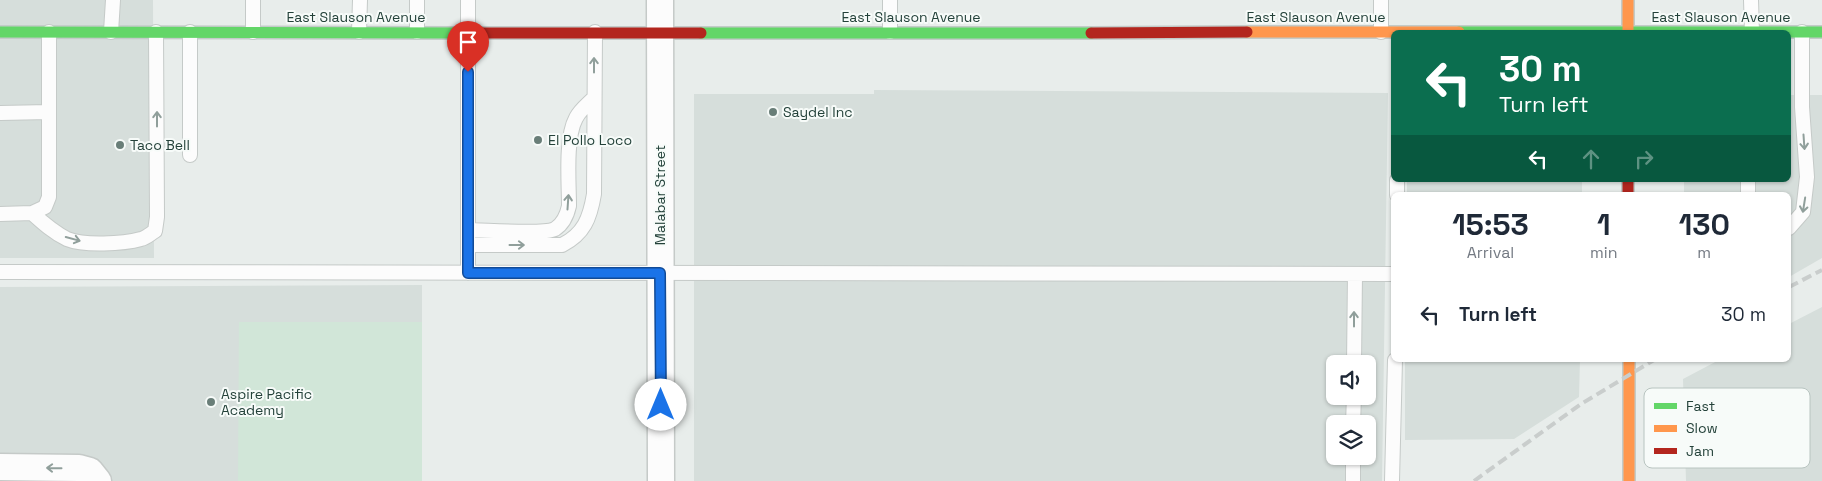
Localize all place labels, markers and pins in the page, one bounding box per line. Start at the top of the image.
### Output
pin [447,21,489,72]
place label: Saydel Inc [783,103,853,121]
marker: Saydel Inc [767,106,779,118]
place label: El Pollo Loco [548,131,632,149]
marker: El Pollo Loco [532,134,544,146]
place label: Taco Bell [130,136,190,154]
marker: Taco Bell [114,139,126,151]
place label: Aspire Pacific Academy [221,385,312,419]
marker: Aspire Pacific Academy [205,396,217,408]

